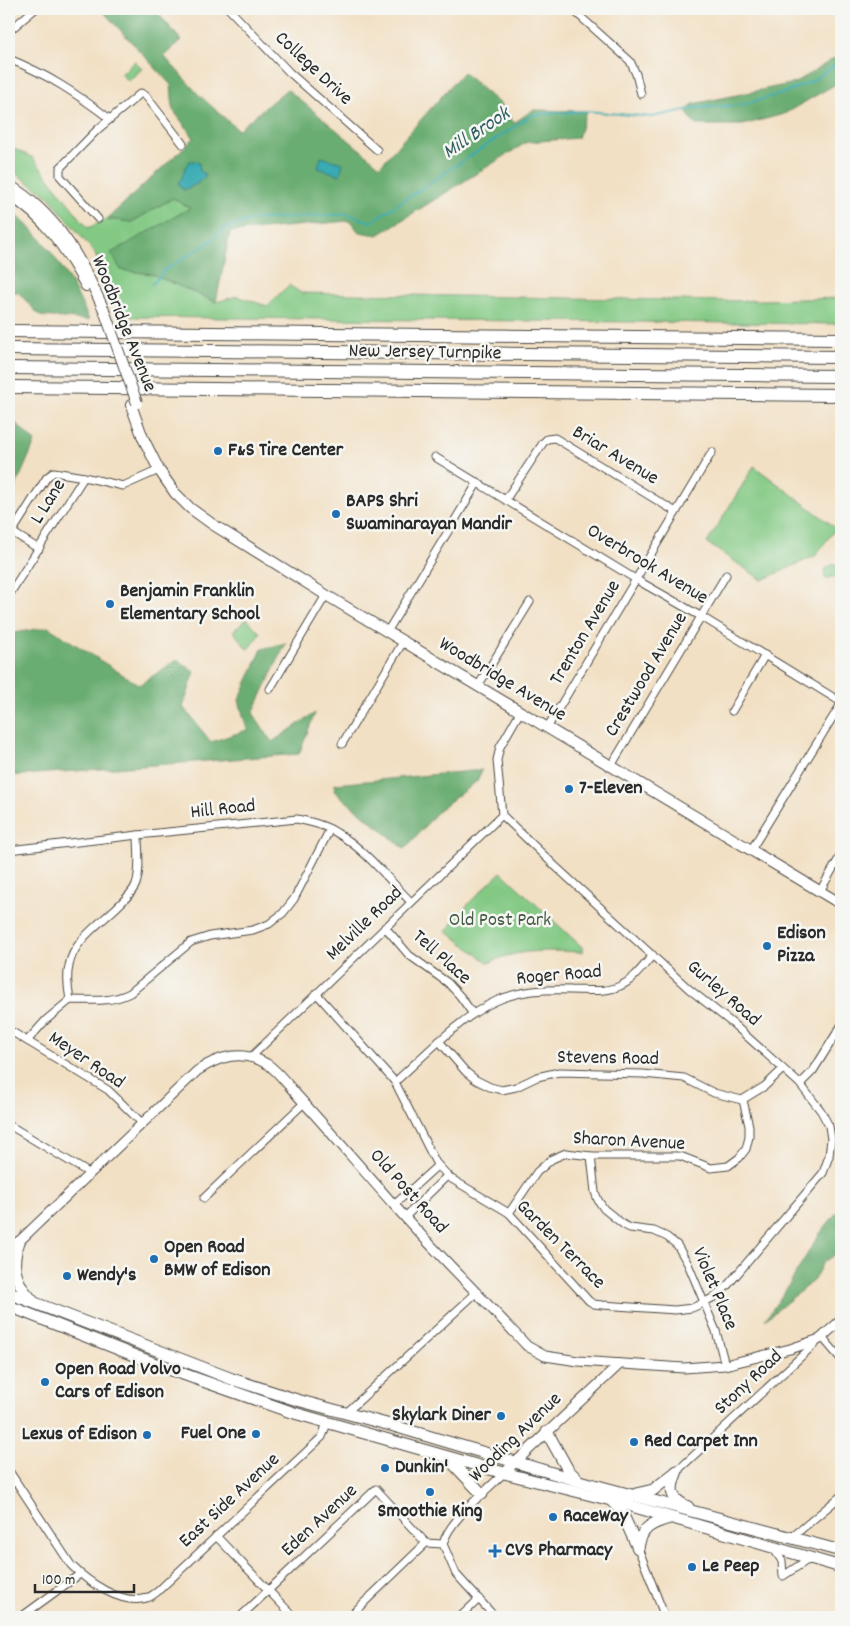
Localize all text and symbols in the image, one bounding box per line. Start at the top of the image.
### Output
street label: College Drive [268,25,358,113]
water label: Mill Brook [437,99,519,168]
street label: Woodbridge Avenue [83,252,163,396]
street label: New Jersey Turnpike [348,338,502,368]
street label: Briar Avenue [566,419,664,493]
place label: F&S Tire Center [228,437,344,465]
marker: F&S Tire Center [212,445,224,457]
street label: L Lane [24,474,74,530]
place label: BAPS Shri Swaminarayan Mandir [346,488,513,539]
marker: BAPS Shri Swaminarayan Mandir [330,508,342,520]
street label: Overbrook Avenue [581,518,713,612]
street label: Trenton Avenue [544,575,629,691]
place label: Benjamin Franklin Elementary School [120,578,260,629]
marker: Benjamin Franklin Elementary School [104,598,116,610]
street label: Crestwood Avenue [599,607,695,743]
street label: Woodbridge Avenue [433,631,571,729]
place label: 7-Eleven [579,775,643,803]
marker: 7-Eleven [563,783,575,795]
street label: Hill Road [189,793,257,827]
street label: Melville Road [320,880,410,968]
park label: Old Post Park [449,907,551,935]
place label: Edison Pizza [777,920,826,971]
street label: Tell Place [405,924,477,992]
marker: Edison Pizza [761,940,773,952]
street label: Gurley Road [680,954,766,1034]
street label: Roger Road [515,958,603,994]
street label: Meyer Road [42,1025,130,1097]
street label: Stevens Road [557,1044,659,1074]
street label: Sharon Avenue [572,1125,686,1159]
street label: Old Post Road [362,1143,454,1241]
street label: Garden Terrace [509,1194,611,1296]
place label: Open Road BMW of Edison [164,1234,270,1285]
street label: Violet Place [684,1243,744,1335]
marker: Open Road BMW of Edison [148,1253,160,1265]
place label: Wendy's [77,1262,136,1290]
marker: Wendy's [61,1270,73,1282]
street label: Stony Road [709,1344,789,1422]
place label: Open Road Volvo Cars of Edison [55,1356,181,1407]
marker: Open Road Volvo Cars of Edison [39,1376,51,1388]
street label: Wooding Avenue [463,1386,569,1490]
place label: Skylark Diner [392,1402,492,1430]
marker: Skylark Diner [495,1410,507,1422]
place label: Fuel One [181,1420,246,1448]
place label: Lexus of Edison [22,1421,137,1449]
marker: Fuel One [250,1428,262,1440]
place label: Red Carpet Inn [644,1428,758,1456]
marker: Lexus of Edison [141,1429,153,1441]
marker: Red Carpet Inn [628,1436,640,1448]
street label: East Side Avenue [173,1447,287,1555]
place label: Dunkin' [395,1454,448,1482]
marker: Dunkin' [379,1462,391,1474]
street label: Eden Avenue [275,1478,365,1564]
marker: Smoothie King [424,1486,436,1498]
place label: Smoothie King [378,1498,483,1526]
place label: RaceWay [563,1503,629,1531]
marker: RaceWay [547,1511,559,1523]
place label: CVS Pharmacy [505,1537,613,1565]
marker: CVS Pharmacy [489,1545,501,1557]
place label: Le Peep [702,1553,759,1581]
scale bar [35,1561,134,1593]
marker: Le Peep [686,1561,698,1573]
text: 100 m [42,1570,75,1592]

